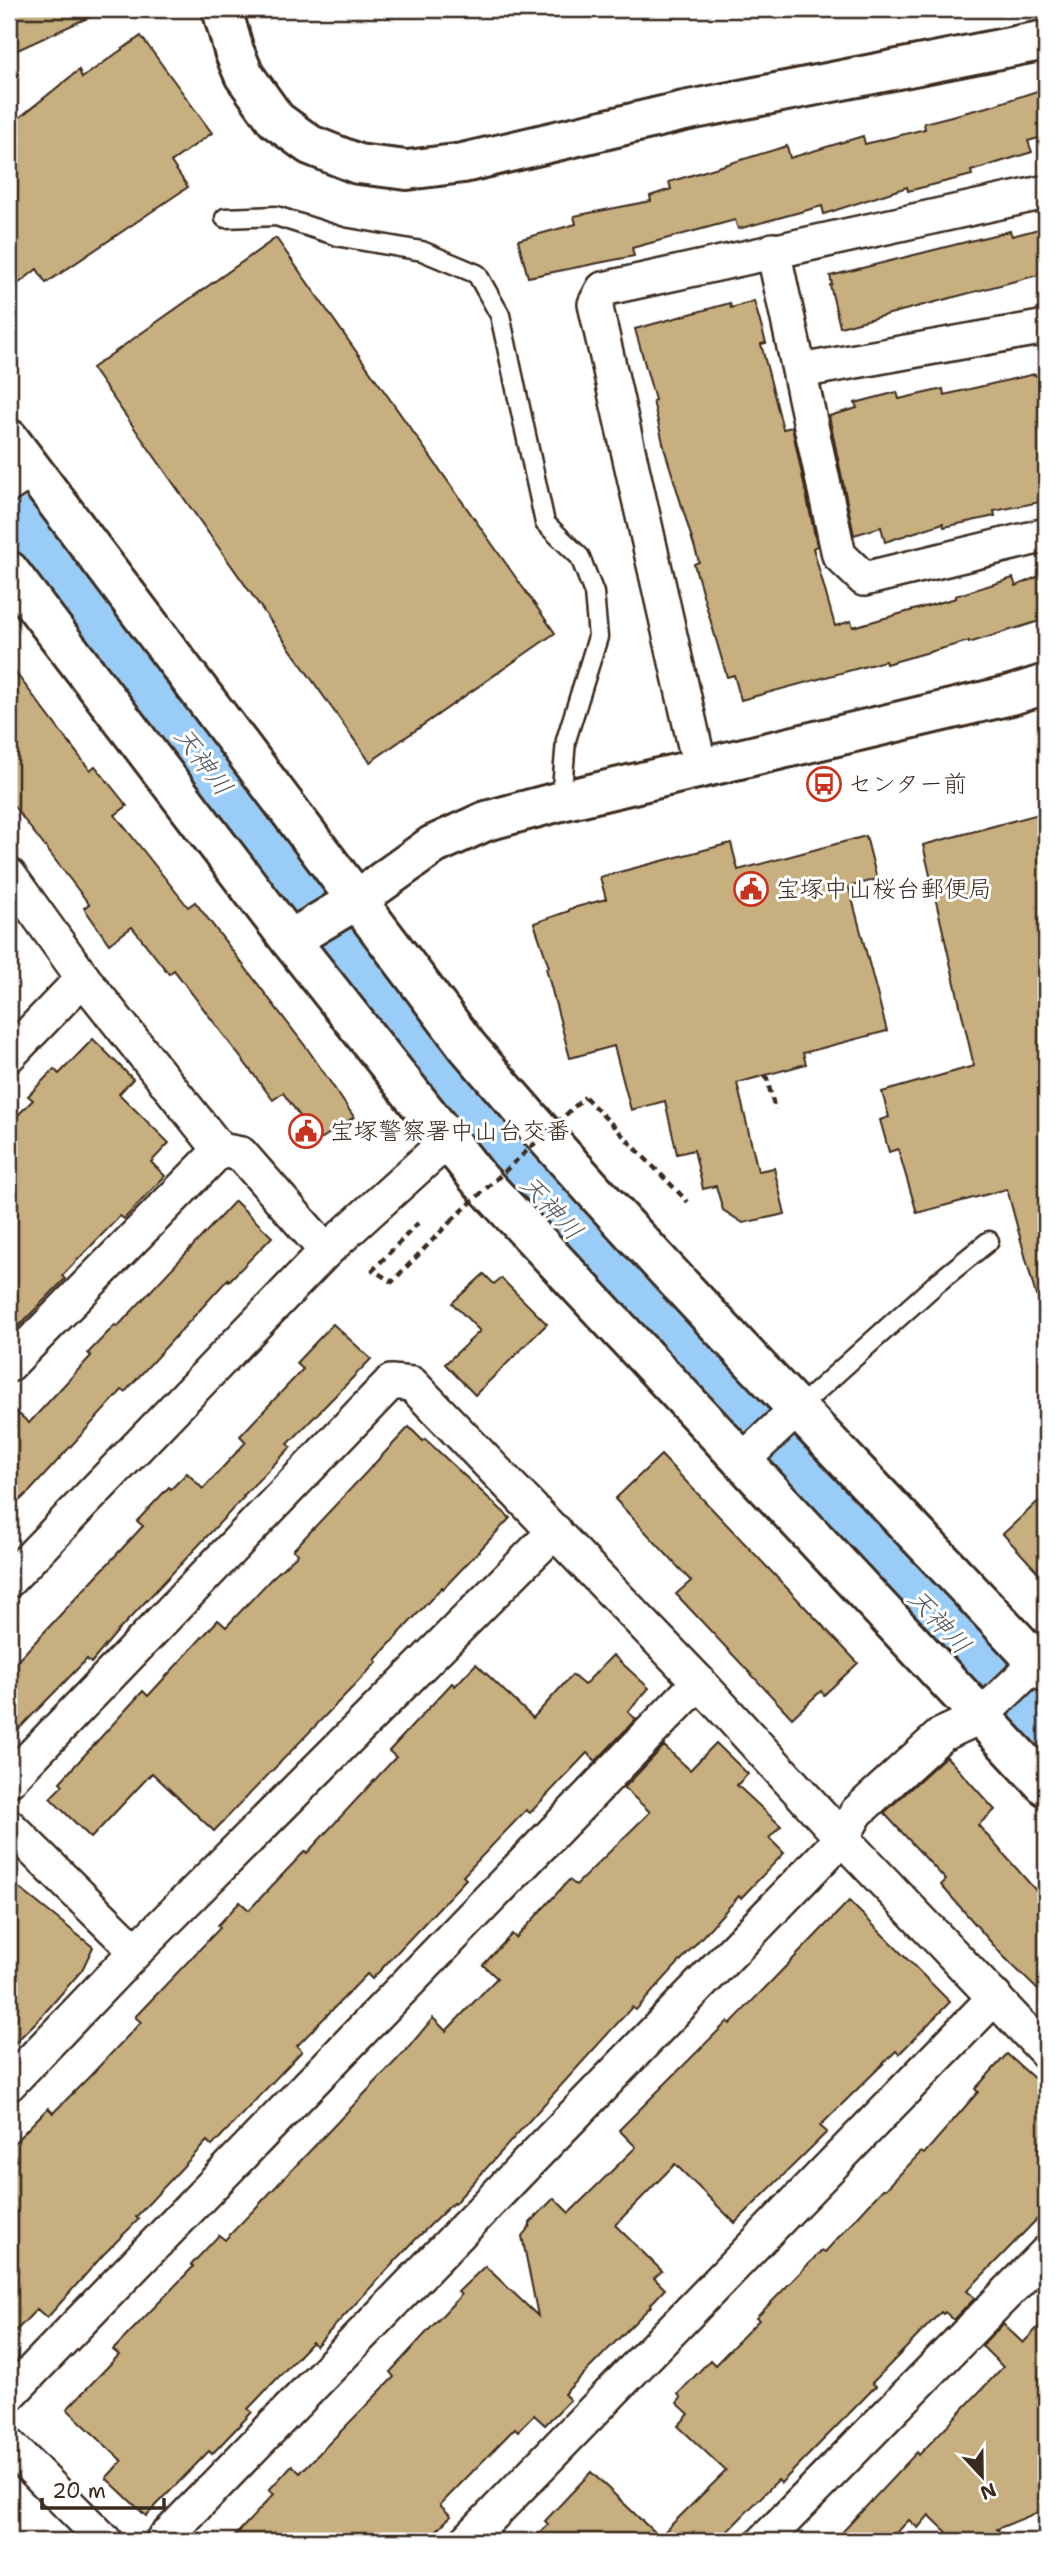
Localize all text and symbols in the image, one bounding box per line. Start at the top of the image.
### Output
water label: 天神川 [167,719,241,803]
bus stop icon: センター前 [805,765,843,803]
place label: センター前 [848,768,967,800]
public building icon: 宝塚中山桜台郵便局 [732,870,770,908]
place label: 宝塚中山桜台郵便局 [776,873,992,905]
public building icon: 宝塚警察署中山台交番 [287,1112,325,1150]
place label: 宝塚警察署中山台交番 [330,1115,570,1147]
water label: 天神川 [513,1167,591,1247]
water label: 天神川 [901,1581,979,1661]
north arrow [946,2442,1016,2512]
scale bar [42,2466,164,2510]
text: 20 m [52,2477,106,2505]
text: N [977,2477,1000,2506]

